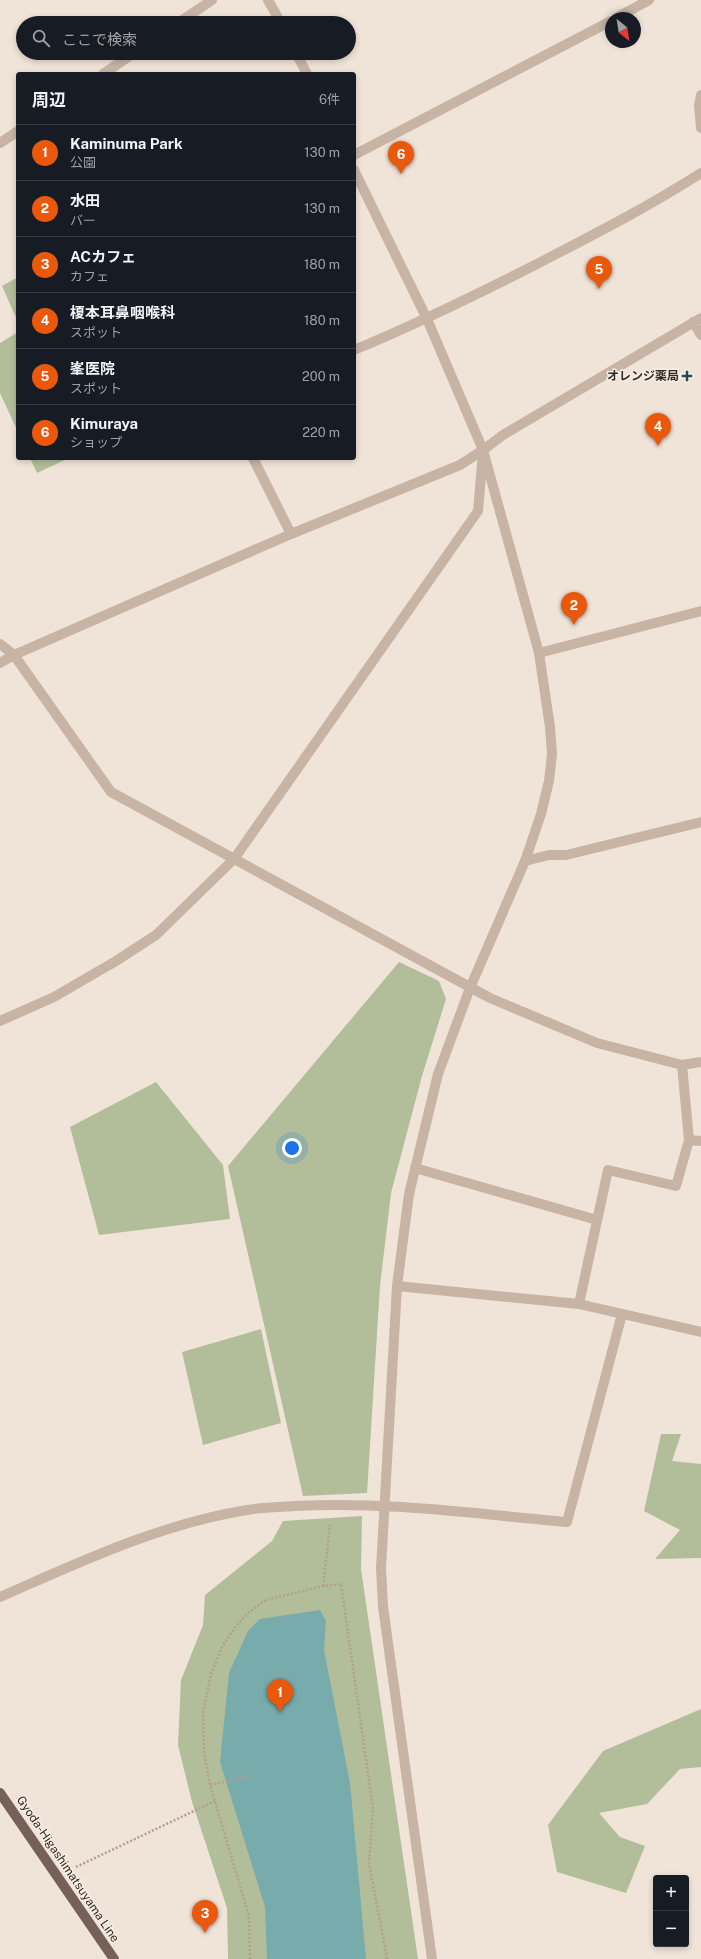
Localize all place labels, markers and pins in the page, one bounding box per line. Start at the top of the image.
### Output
pin: 6 [388,141,414,174]
pin: 5 [586,256,612,289]
place label: オレンジ薬局 [607,369,679,383]
marker: オレンジ薬局 [682,371,692,381]
pin: 4 [645,413,671,446]
pin: 2 [561,592,587,625]
pin: 1 [267,1679,293,1712]
pin: 3 [192,1900,218,1933]

